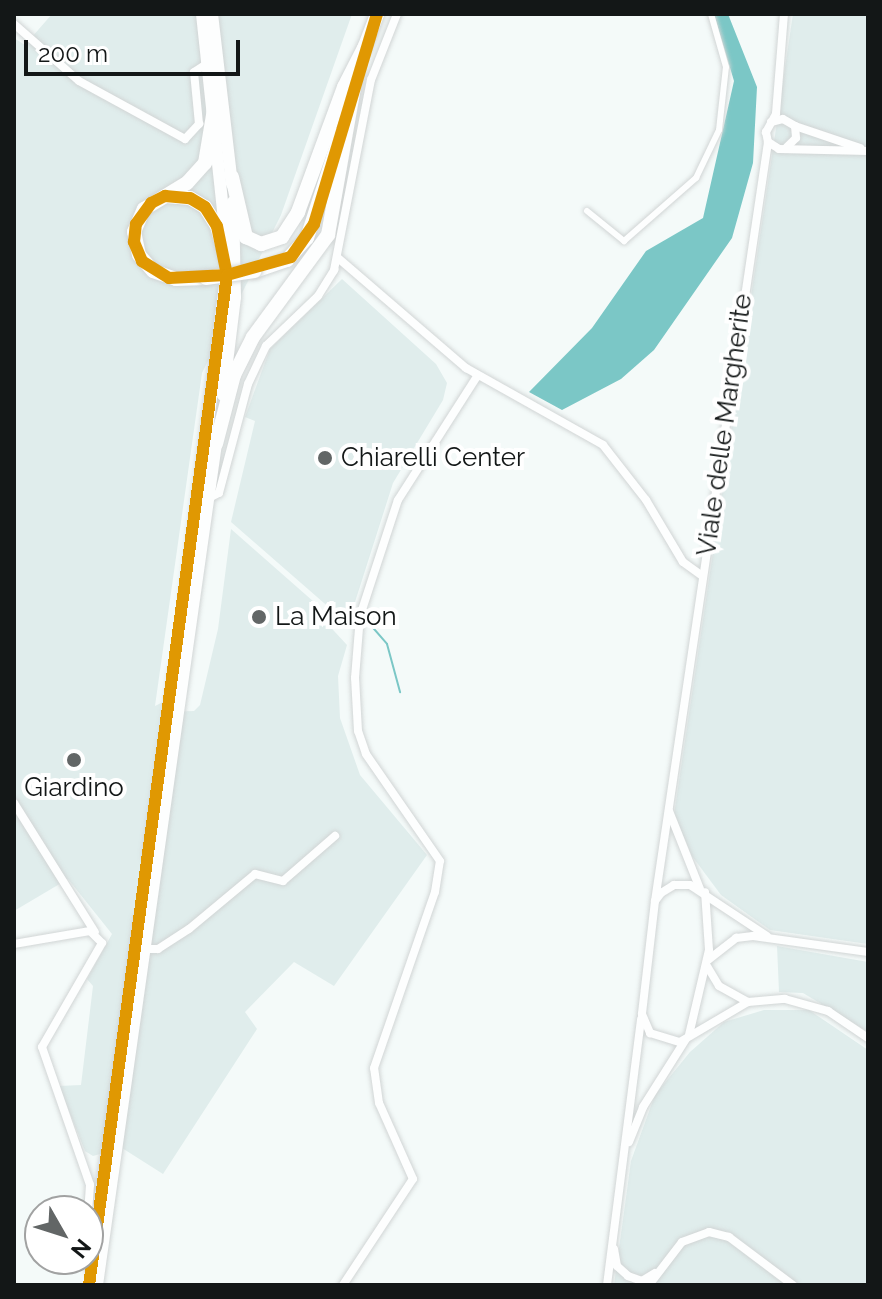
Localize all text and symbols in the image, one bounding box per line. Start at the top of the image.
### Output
scale bar [28,24,244,74]
text: 200 m [38,39,108,68]
street label: Viale delle Margherite [691,292,759,558]
place label: Chiarelli Center [341,442,525,474]
marker: Chiarelli Center [316,449,334,467]
place label: La Maison [275,601,397,633]
marker: La Maison [250,608,268,626]
marker: Giardino [65,751,83,769]
place label: Giardino [24,772,124,804]
north arrow [24,1195,104,1275]
text: N [66,1234,96,1264]

